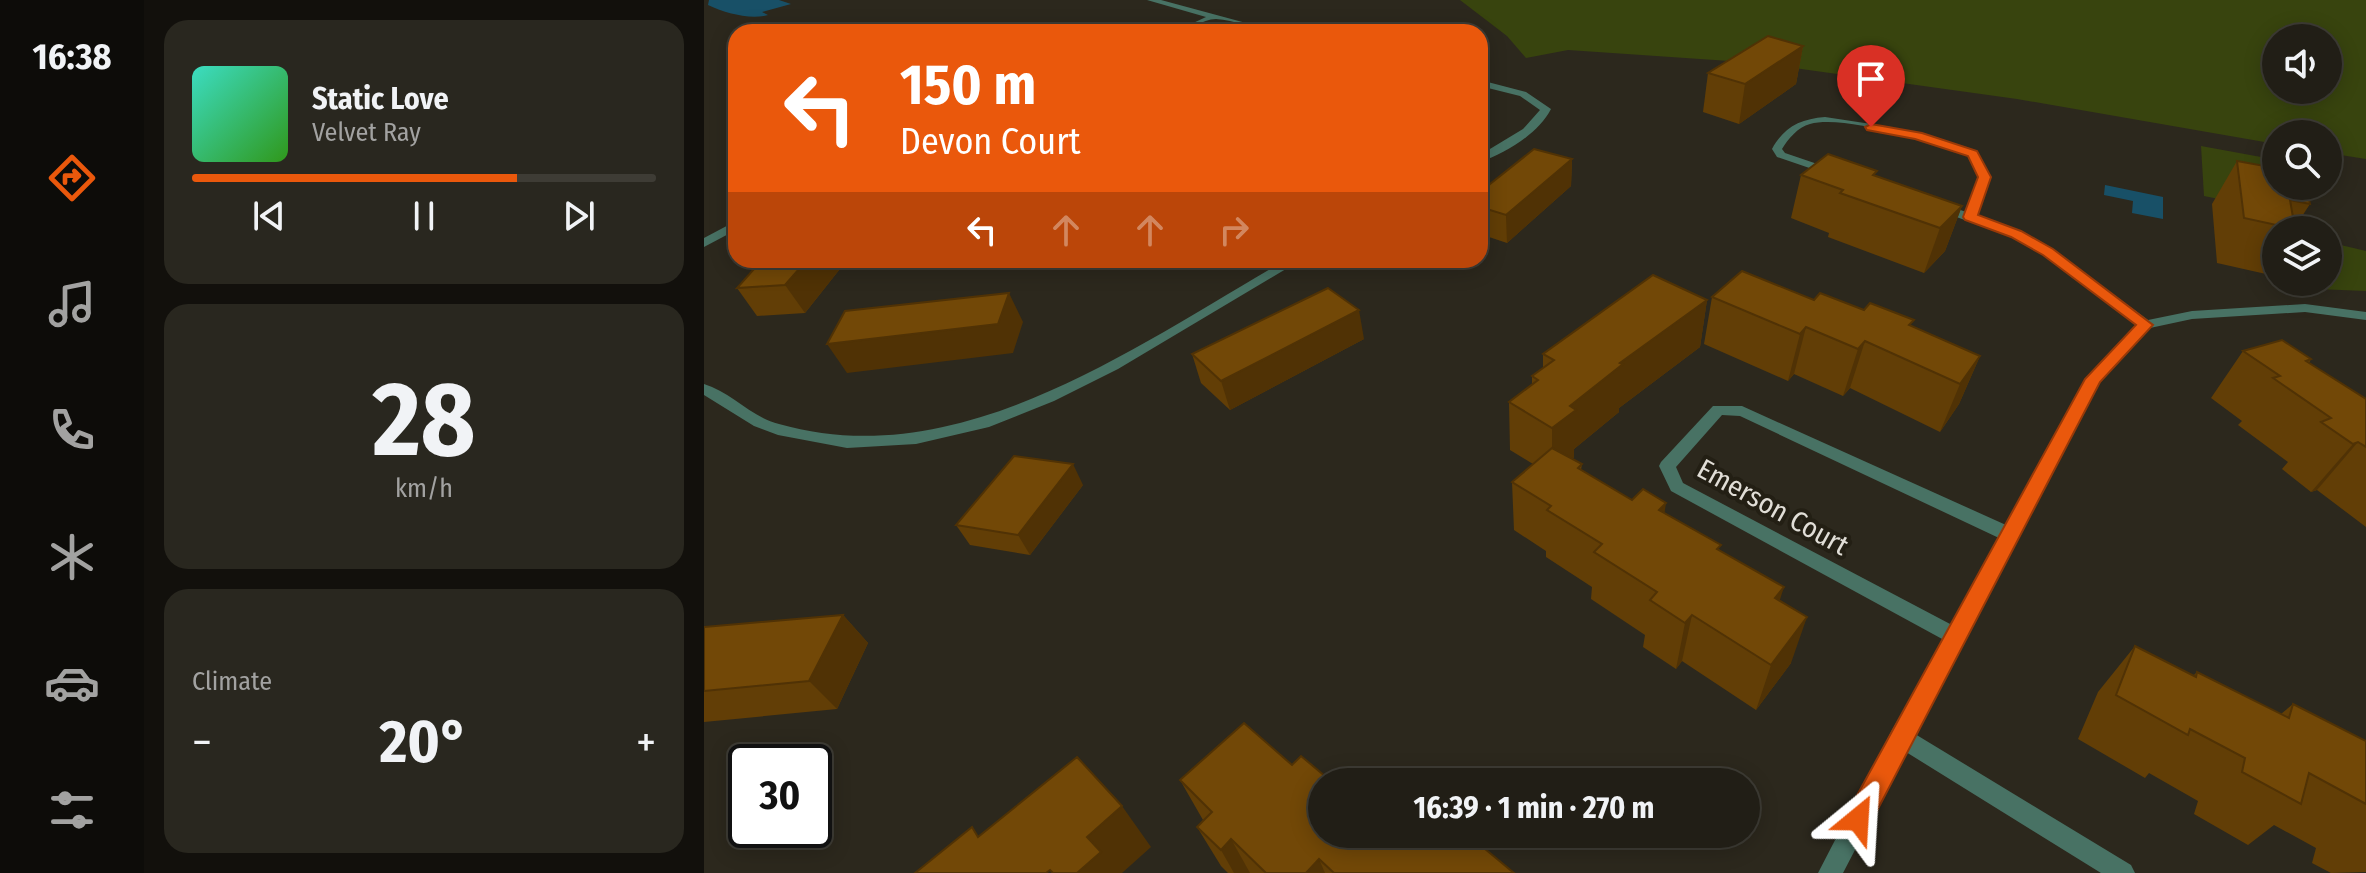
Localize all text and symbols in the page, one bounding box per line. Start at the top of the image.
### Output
map controls [2262,24,2342,296]
button: sound [2262,24,2342,104]
text: 16:38 [33,35,111,79]
pin [1837,45,1905,127]
text: 150 m [900,52,1036,119]
icon: left [768,56,872,160]
icon: arrive [1849,57,1893,101]
text: Static Love [312,81,449,117]
text: Velvet Ray [312,117,421,148]
text: Devon Court [900,120,1080,164]
button: search [2262,120,2342,200]
icon: directions [44,150,100,206]
icon: previous [247,194,291,238]
icon: pause [402,194,446,238]
icon: next [557,194,601,238]
icon: left [960,208,1004,252]
icon: ahead [1044,208,1088,252]
icon: ahead [1128,208,1172,252]
icon: right [1212,208,1256,252]
button: layers [2262,216,2342,296]
icon: music [44,276,100,332]
text: 28 [372,358,476,483]
icon: phone [44,402,100,458]
street label: Emerson Court [1692,452,1855,562]
text: km/h [395,473,453,504]
icon: climate [44,529,100,585]
icon: car [44,655,100,711]
text: Climate [192,666,272,697]
text: 20° [380,706,468,778]
text: − [192,716,212,769]
text: + [636,716,656,769]
speed limit sign: 30 [728,744,832,848]
position arrow [1816,777,1900,861]
icon: filters [44,782,100,838]
text: 16:39 · 1 min · 270 m [1414,790,1654,826]

